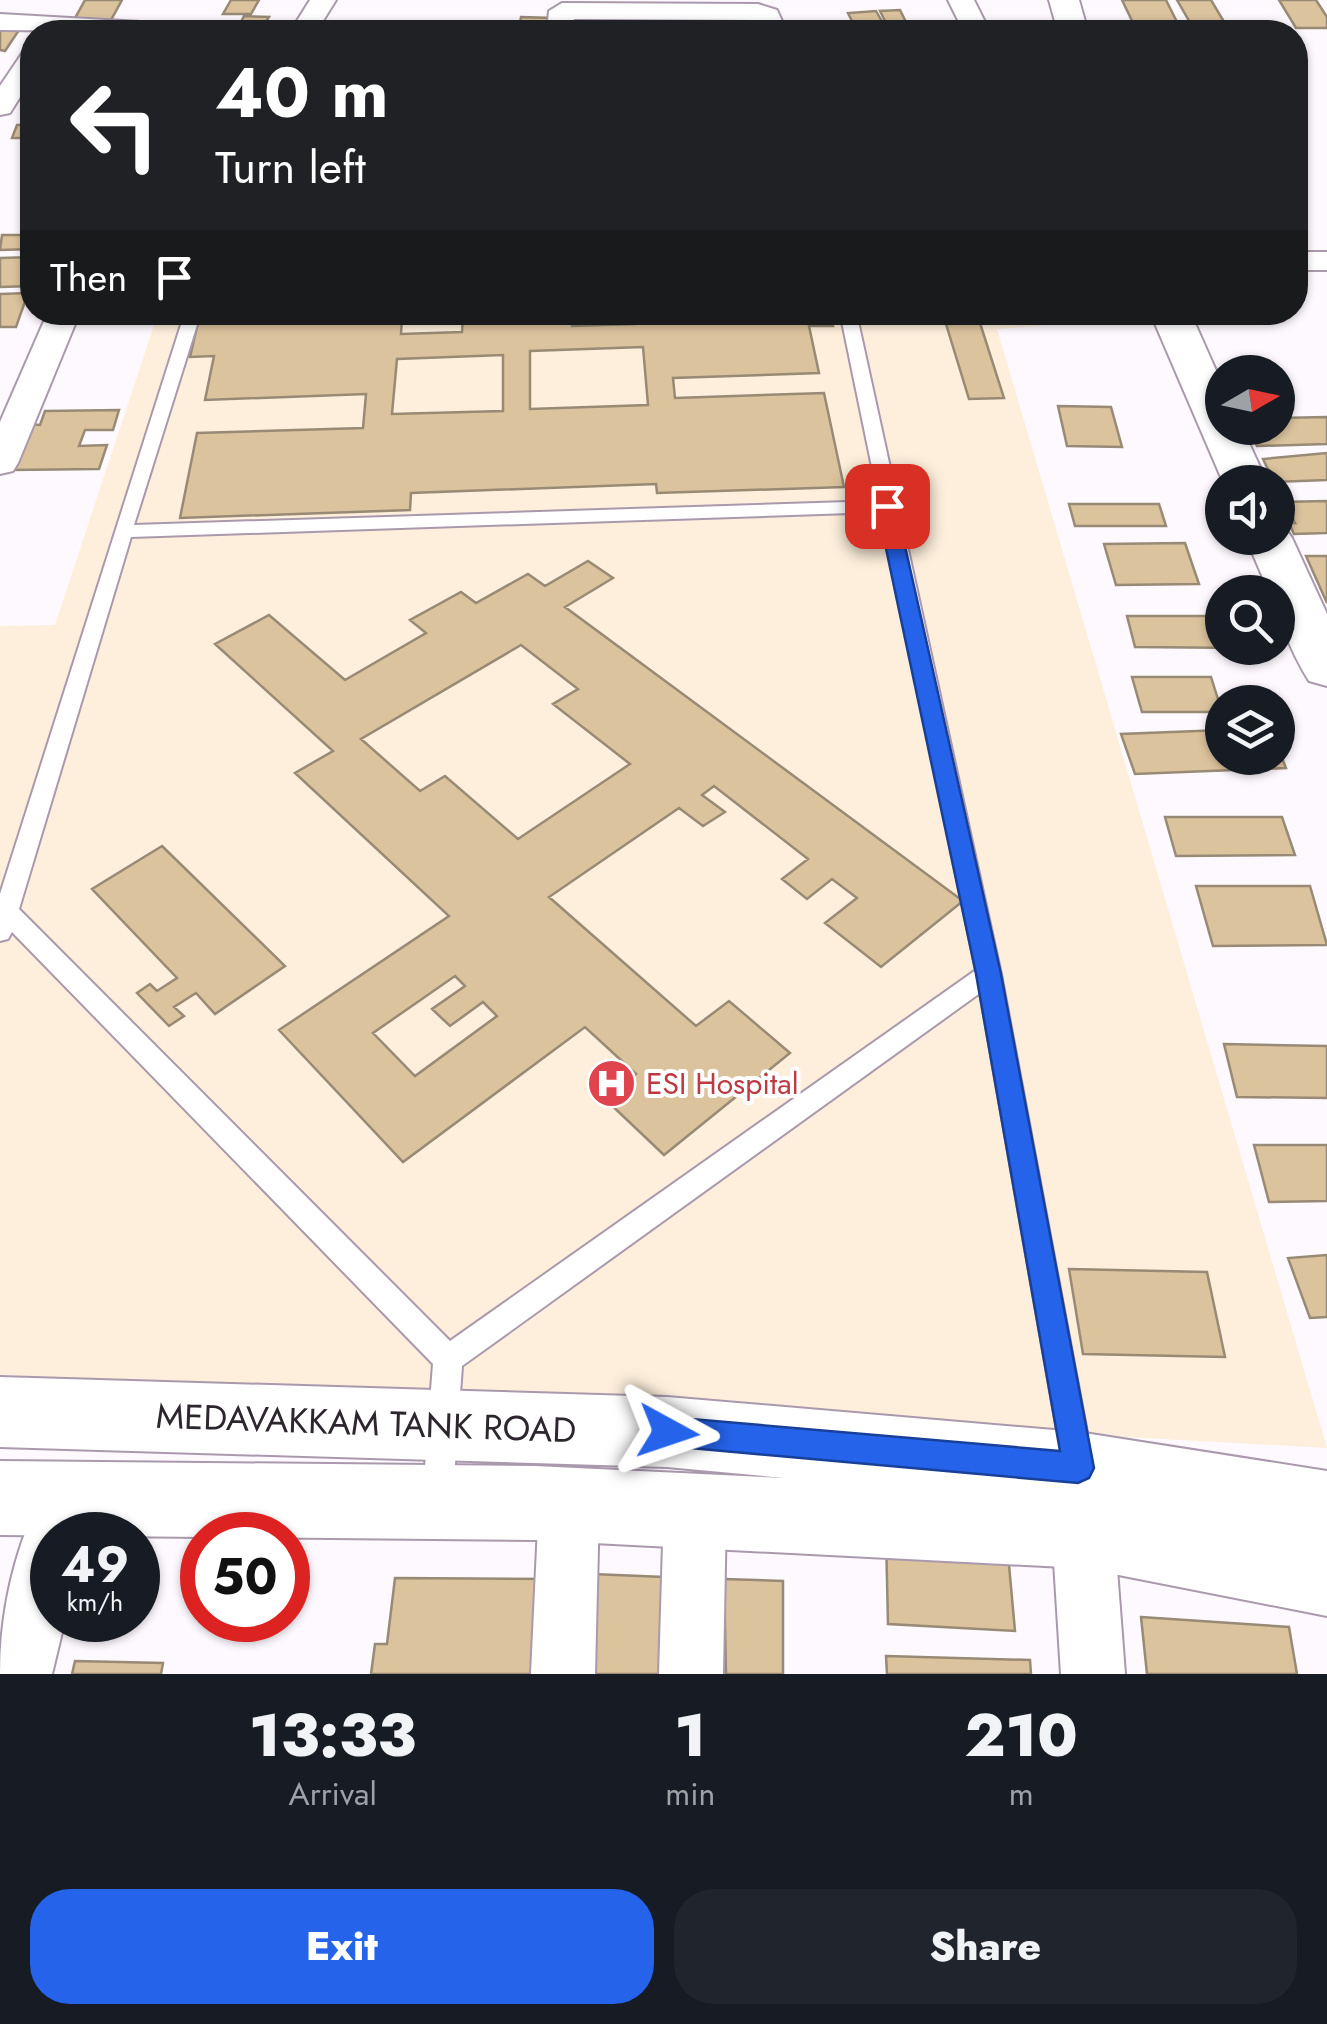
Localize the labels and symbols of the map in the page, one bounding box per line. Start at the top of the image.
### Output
north arrow [1205,355,1295,445]
pin [845,464,930,549]
hospital icon: ESI Hospital [585,1058,637,1110]
place label: ESI Hospital [646,1062,799,1105]
position arrow [616,1380,720,1484]
street label: MEDAVAKKAM TANK ROAD [155,1391,577,1455]
speed limit sign: 50 [180,1512,310,1642]

